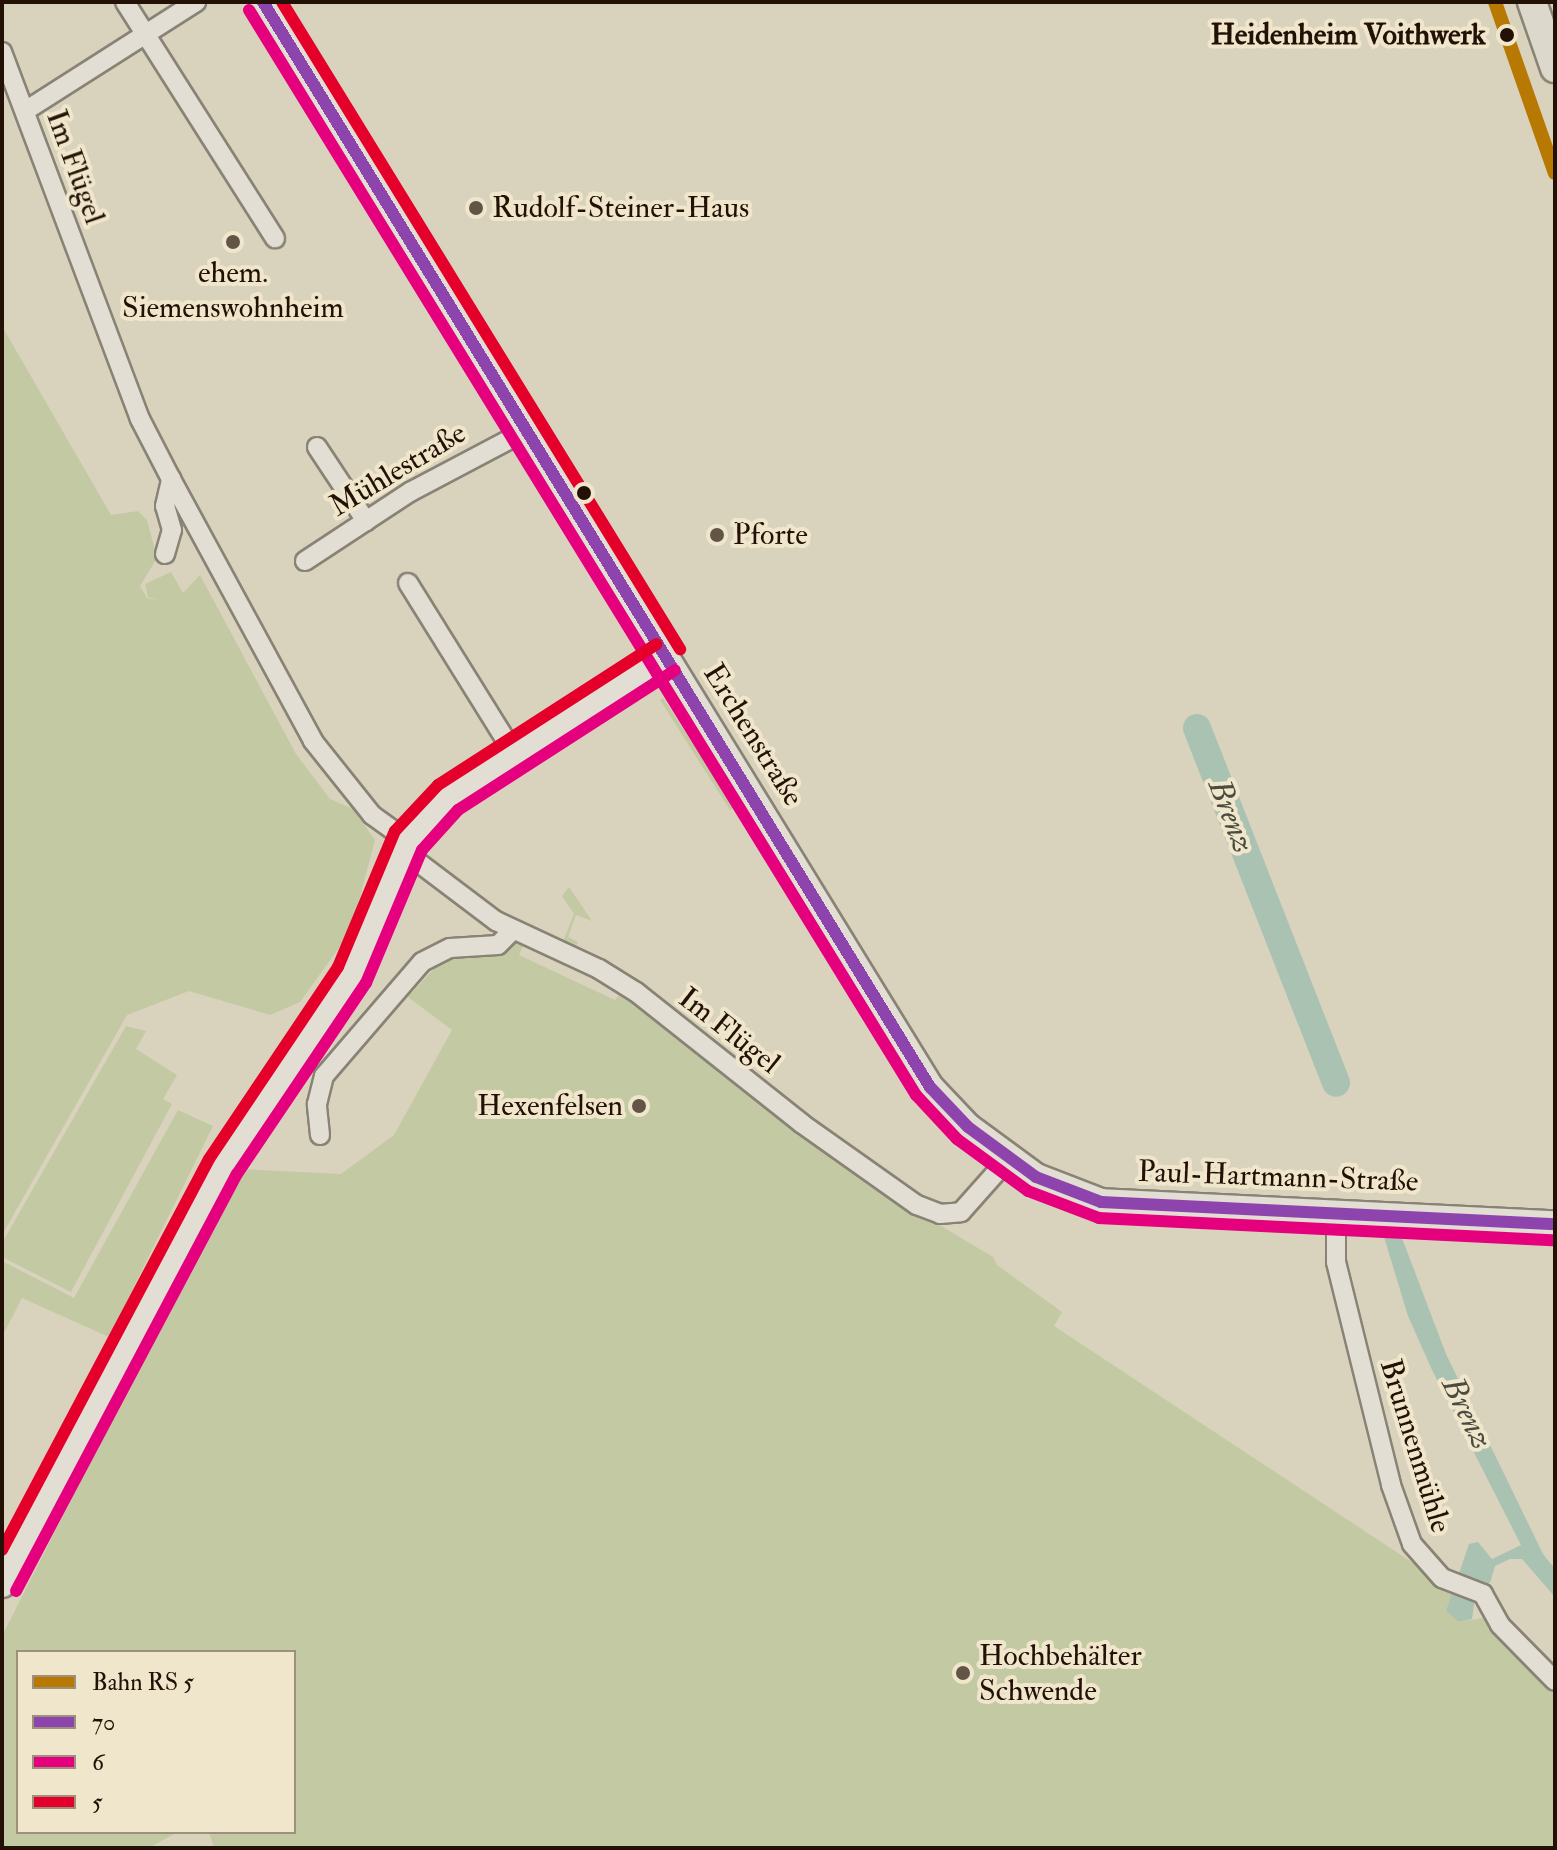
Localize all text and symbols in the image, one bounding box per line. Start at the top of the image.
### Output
place label: Heidenheim Voithwerk [1211,17,1486,53]
marker: Heidenheim Voithwerk [1493,21,1521,49]
street label: Im Flügel [38,105,112,229]
place label: Rudolf-Steiner-Haus [492,190,749,226]
marker: Rudolf-Steiner-Haus [467,199,485,217]
marker: ehem. Siemenswohnheim [224,233,242,251]
place label: ehem. Siemenswohnheim [122,255,344,326]
street label: Mühlestraße [324,415,472,525]
unlabelled marker [576,485,592,501]
place label: Pforte [733,517,808,553]
marker: Pforte [708,526,726,544]
street label: Erchenstraße [695,657,811,813]
water label: Brenz [1200,774,1262,858]
street label: Im Flügel [671,980,787,1082]
place label: Hexenfelsen [477,1088,623,1124]
marker: Hexenfelsen [630,1097,648,1115]
street label: Paul-Hartmann-Straße [1137,1154,1419,1200]
street label: Brunnenmühle [1372,1355,1458,1537]
water label: Brenz [1433,1371,1501,1455]
place label: Hochbehälter Schwende [979,1638,1142,1708]
legend [16,1650,296,1834]
marker: Hochbehälter Schwende [954,1664,972,1682]
text: Bahn RS 5 [92,1667,194,1698]
text: 70 [92,1707,115,1738]
text: 6 [92,1747,104,1778]
text: 5 [92,1787,103,1818]

